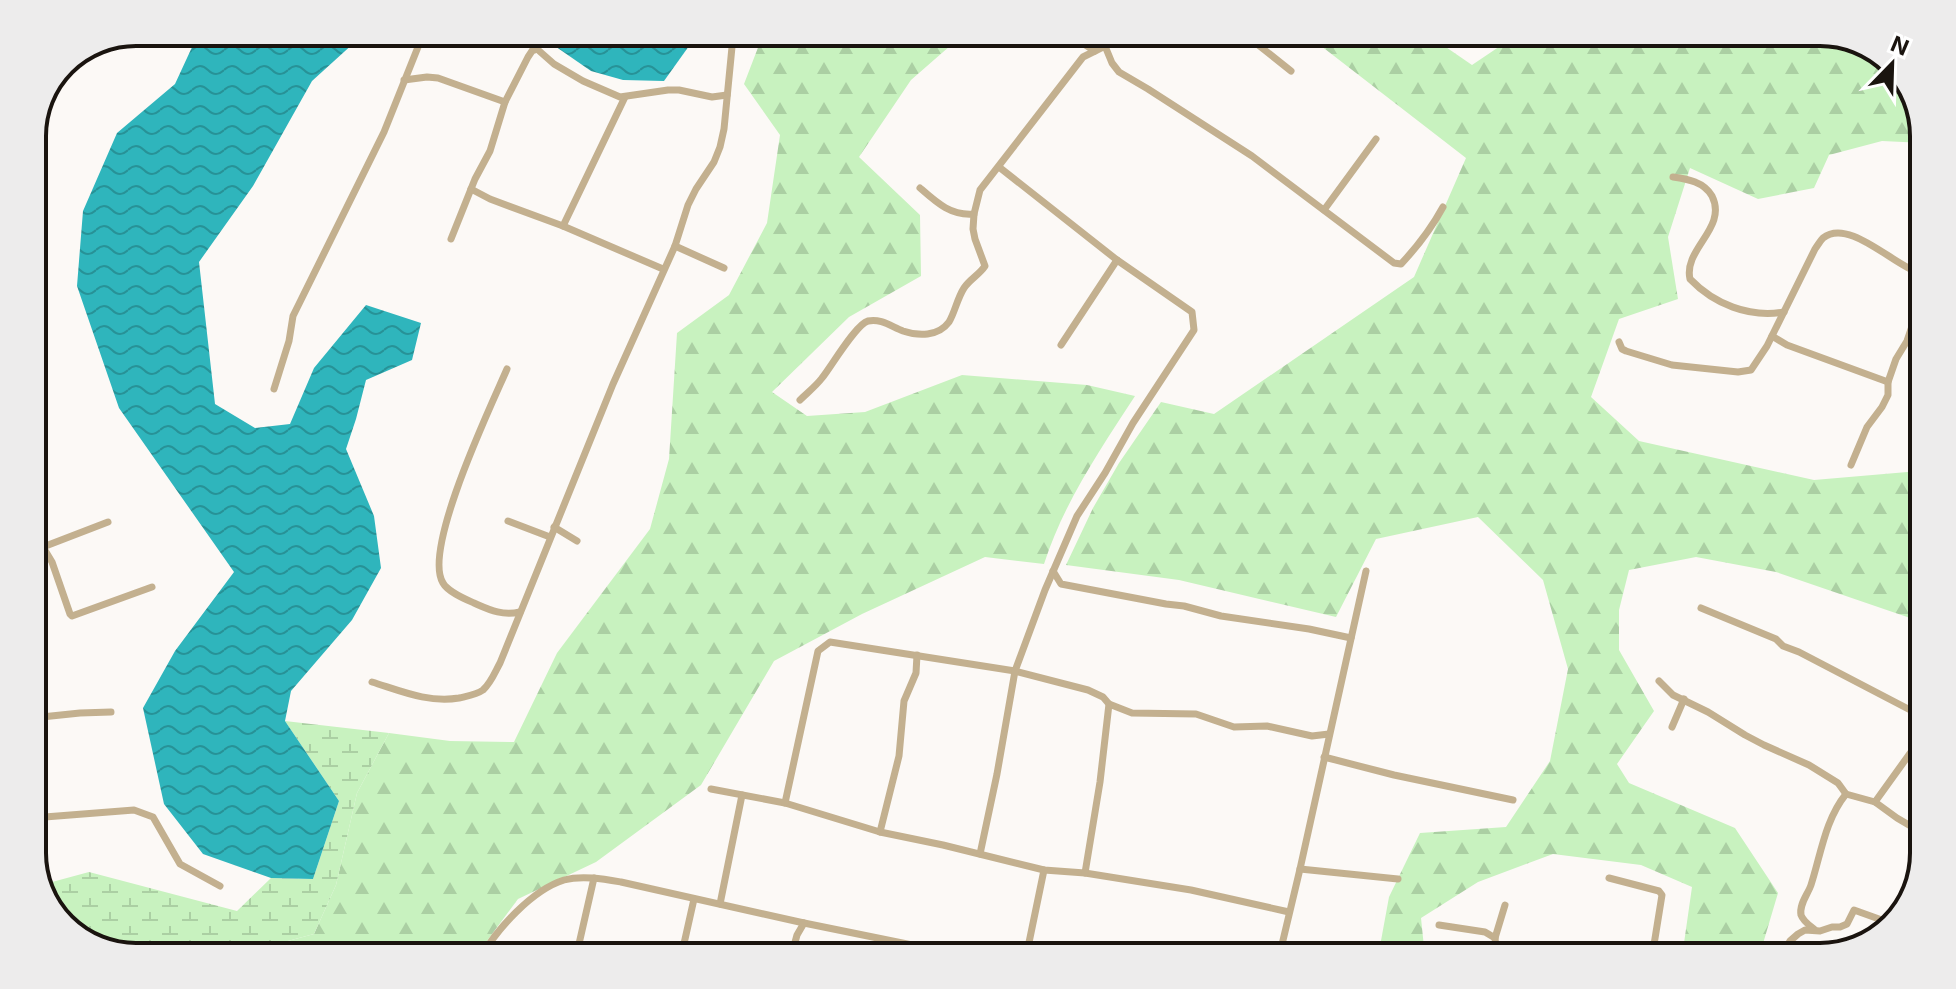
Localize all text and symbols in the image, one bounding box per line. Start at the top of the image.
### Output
north arrow [1852,24,1932,104]
text: N [1887,30,1913,61]

